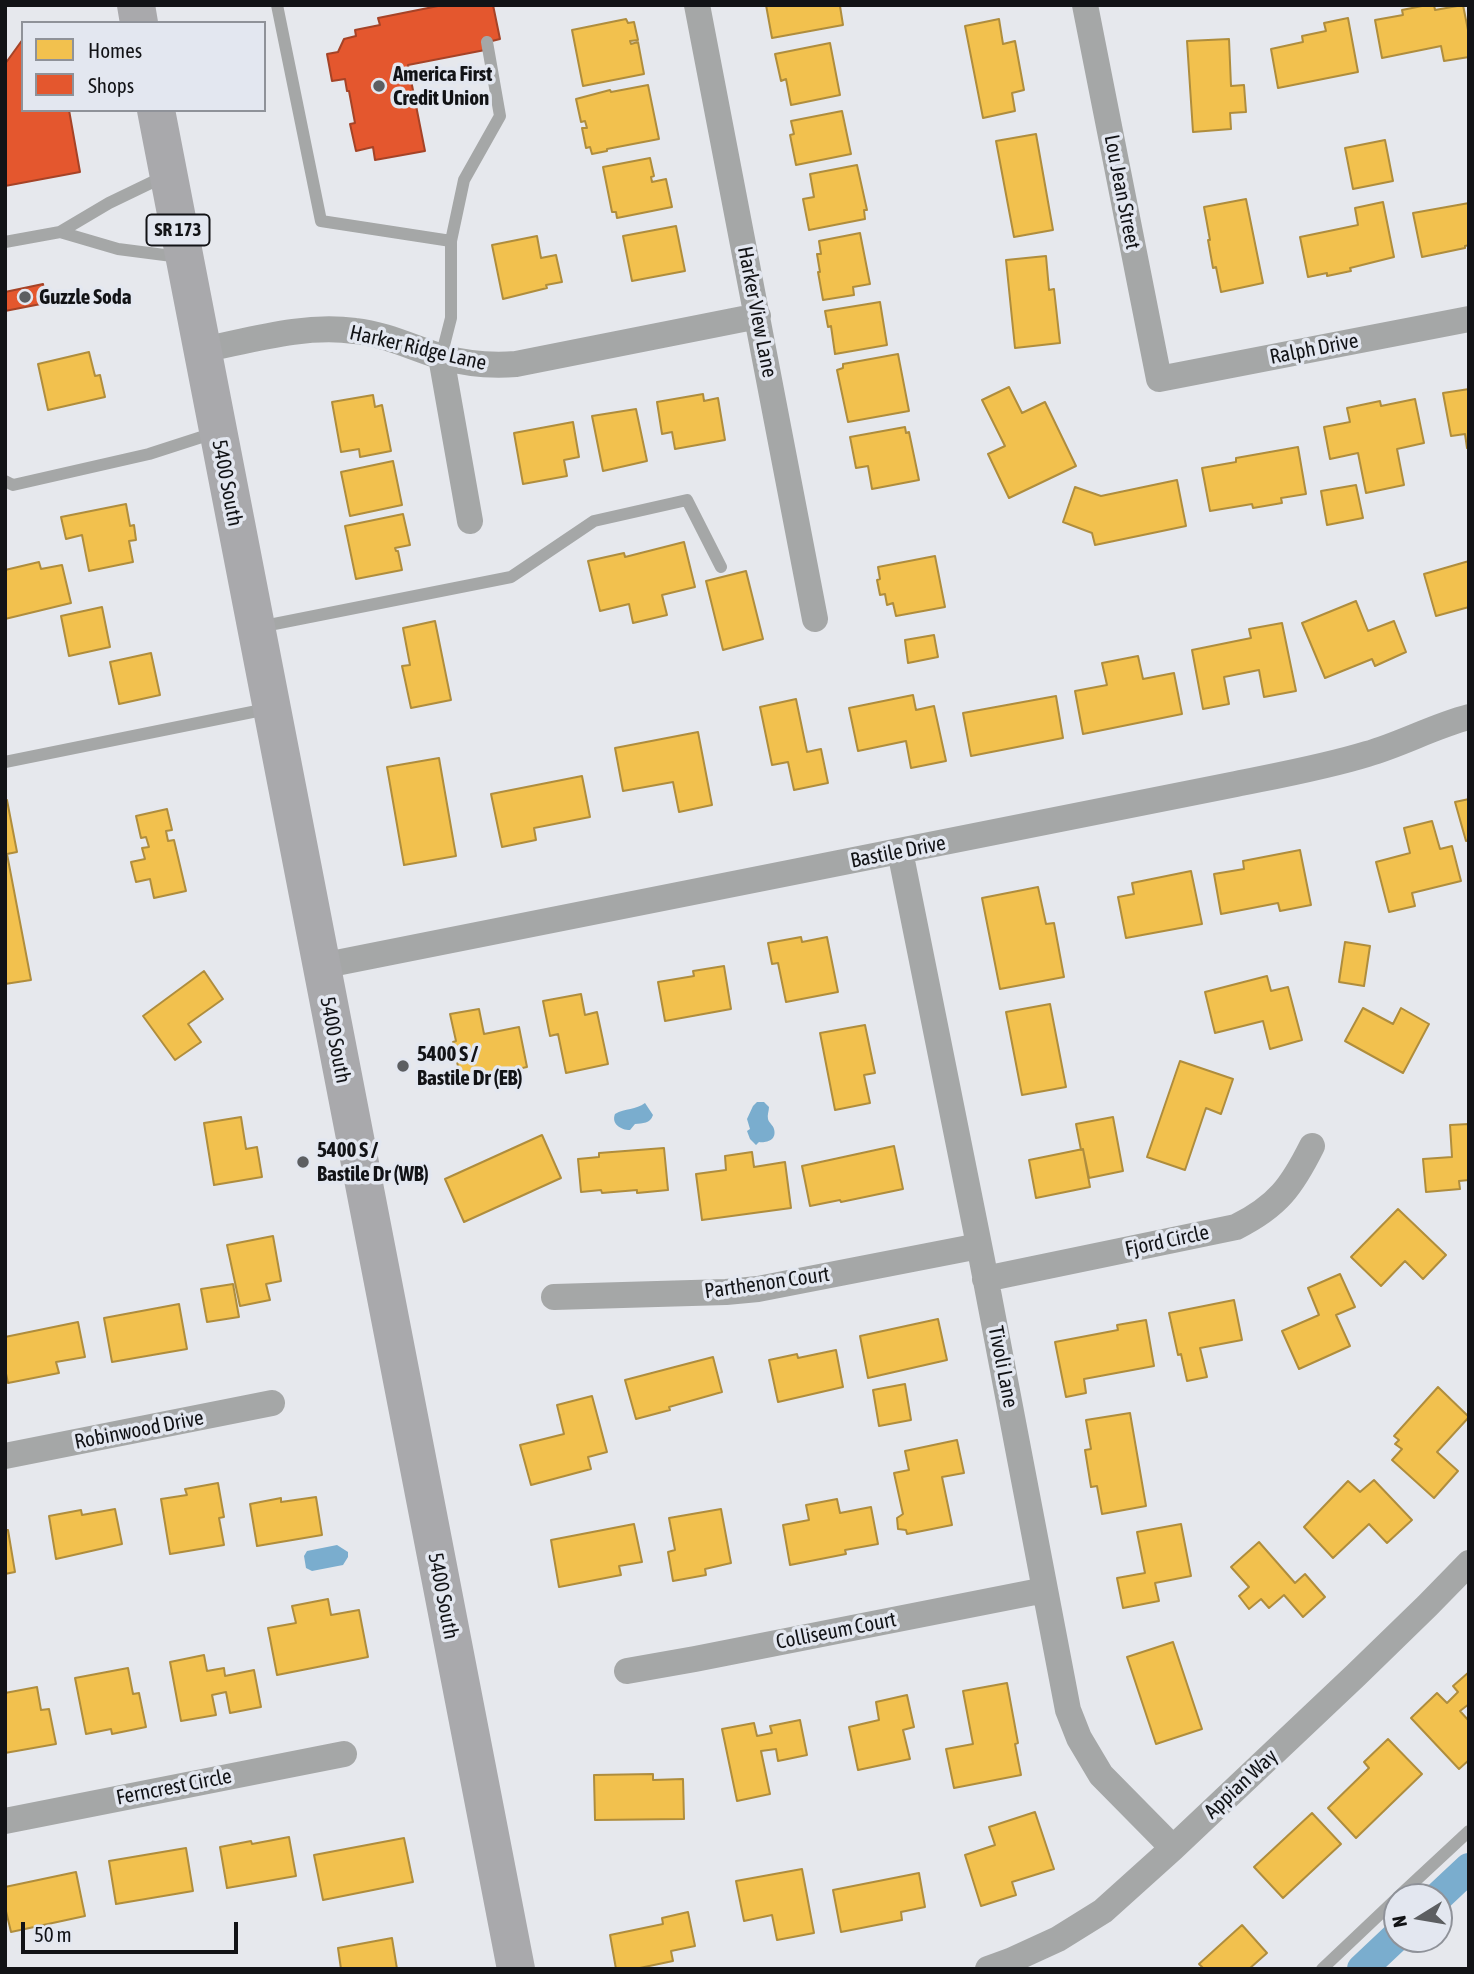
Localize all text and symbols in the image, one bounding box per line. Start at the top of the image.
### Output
legend [21,21,266,112]
text: Homes [88,38,142,62]
place label: America First Credit Union [393,61,492,111]
text: Shops [88,73,134,97]
marker: America First Credit Union [371,78,387,94]
street label: Lou Jean Street [1099,133,1145,251]
road number: SR 173 [146,214,210,246]
street label: Harker View Lane [732,244,782,380]
place label: Guzzle Soda [39,284,132,310]
marker: Guzzle Soda [17,289,33,305]
street label: Harker Ridge Lane [347,320,489,376]
street label: Ralph Drive [1268,328,1360,370]
street label: 5400 South [206,438,248,528]
street label: Bastile Drive [848,830,948,874]
street label: 5400 South [314,995,356,1085]
place label: 5400 S / Bastile Dr (EB) [417,1041,523,1091]
marker: 5400 S / Bastile Dr (EB) [395,1058,411,1074]
place label: 5400 S / Bastile Dr (WB) [317,1137,429,1187]
marker: 5400 S / Bastile Dr (WB) [295,1154,311,1170]
street label: Fjord Circle [1123,1220,1211,1262]
street label: Parthenon Court [703,1262,831,1304]
street label: Tivoli Lane [983,1324,1023,1410]
street label: Robinwood Drive [72,1405,206,1455]
street label: 5400 South [422,1551,464,1641]
street label: Colliseum Court [774,1607,898,1655]
street label: Appian Way [1199,1744,1283,1824]
street label: Ferncrest Circle [114,1763,234,1811]
north arrow [1383,1883,1453,1953]
scale bar [24,1908,242,1952]
text: N [1387,1914,1411,1929]
text: 50 m [34,1922,72,1946]

